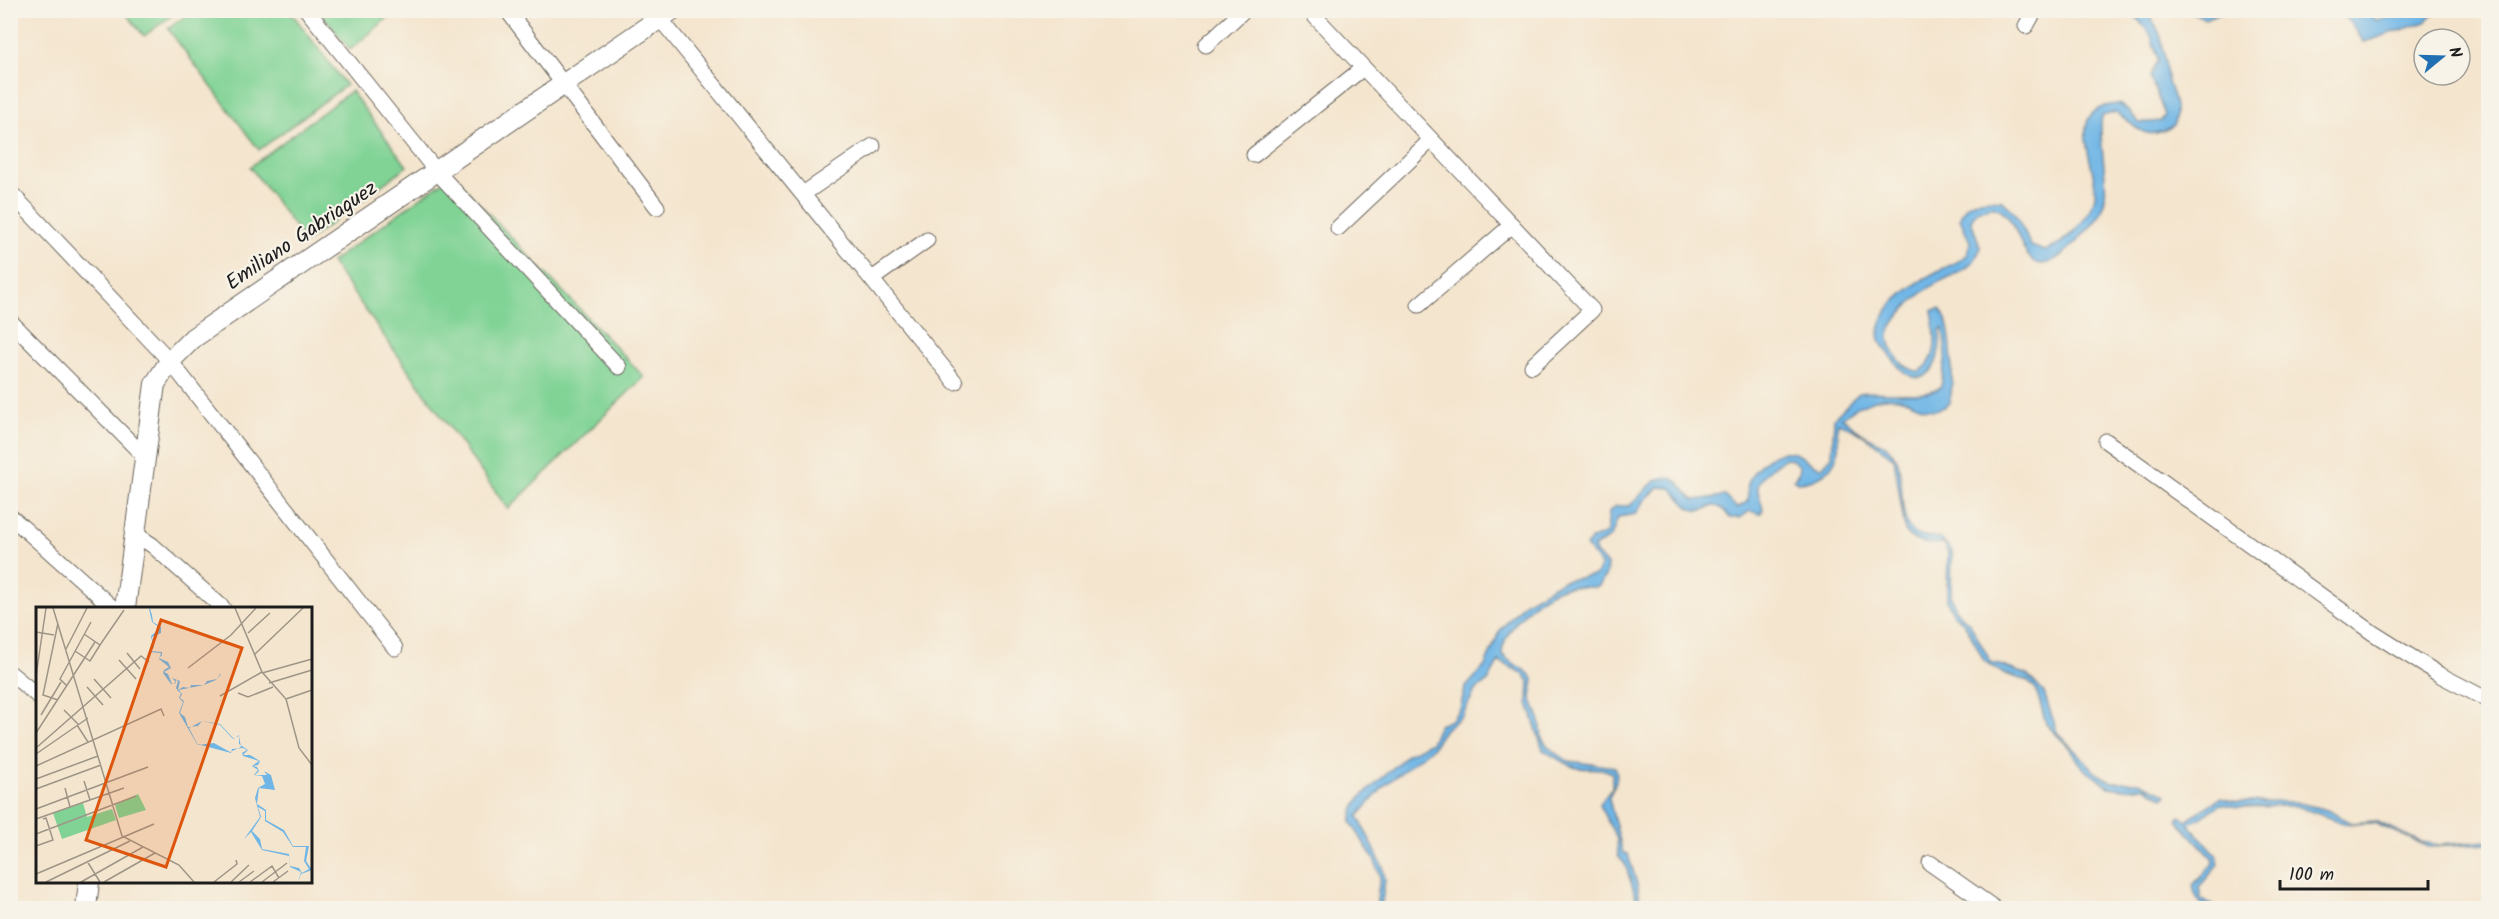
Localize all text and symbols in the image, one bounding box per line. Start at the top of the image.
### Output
north arrow [2412,27,2472,87]
text: N [2441,44,2468,61]
street label: Emiliano Gabriaguez [219,173,385,300]
inset map [36,607,312,883]
scale bar [2280,853,2428,891]
text: 100 m [2289,861,2334,890]

